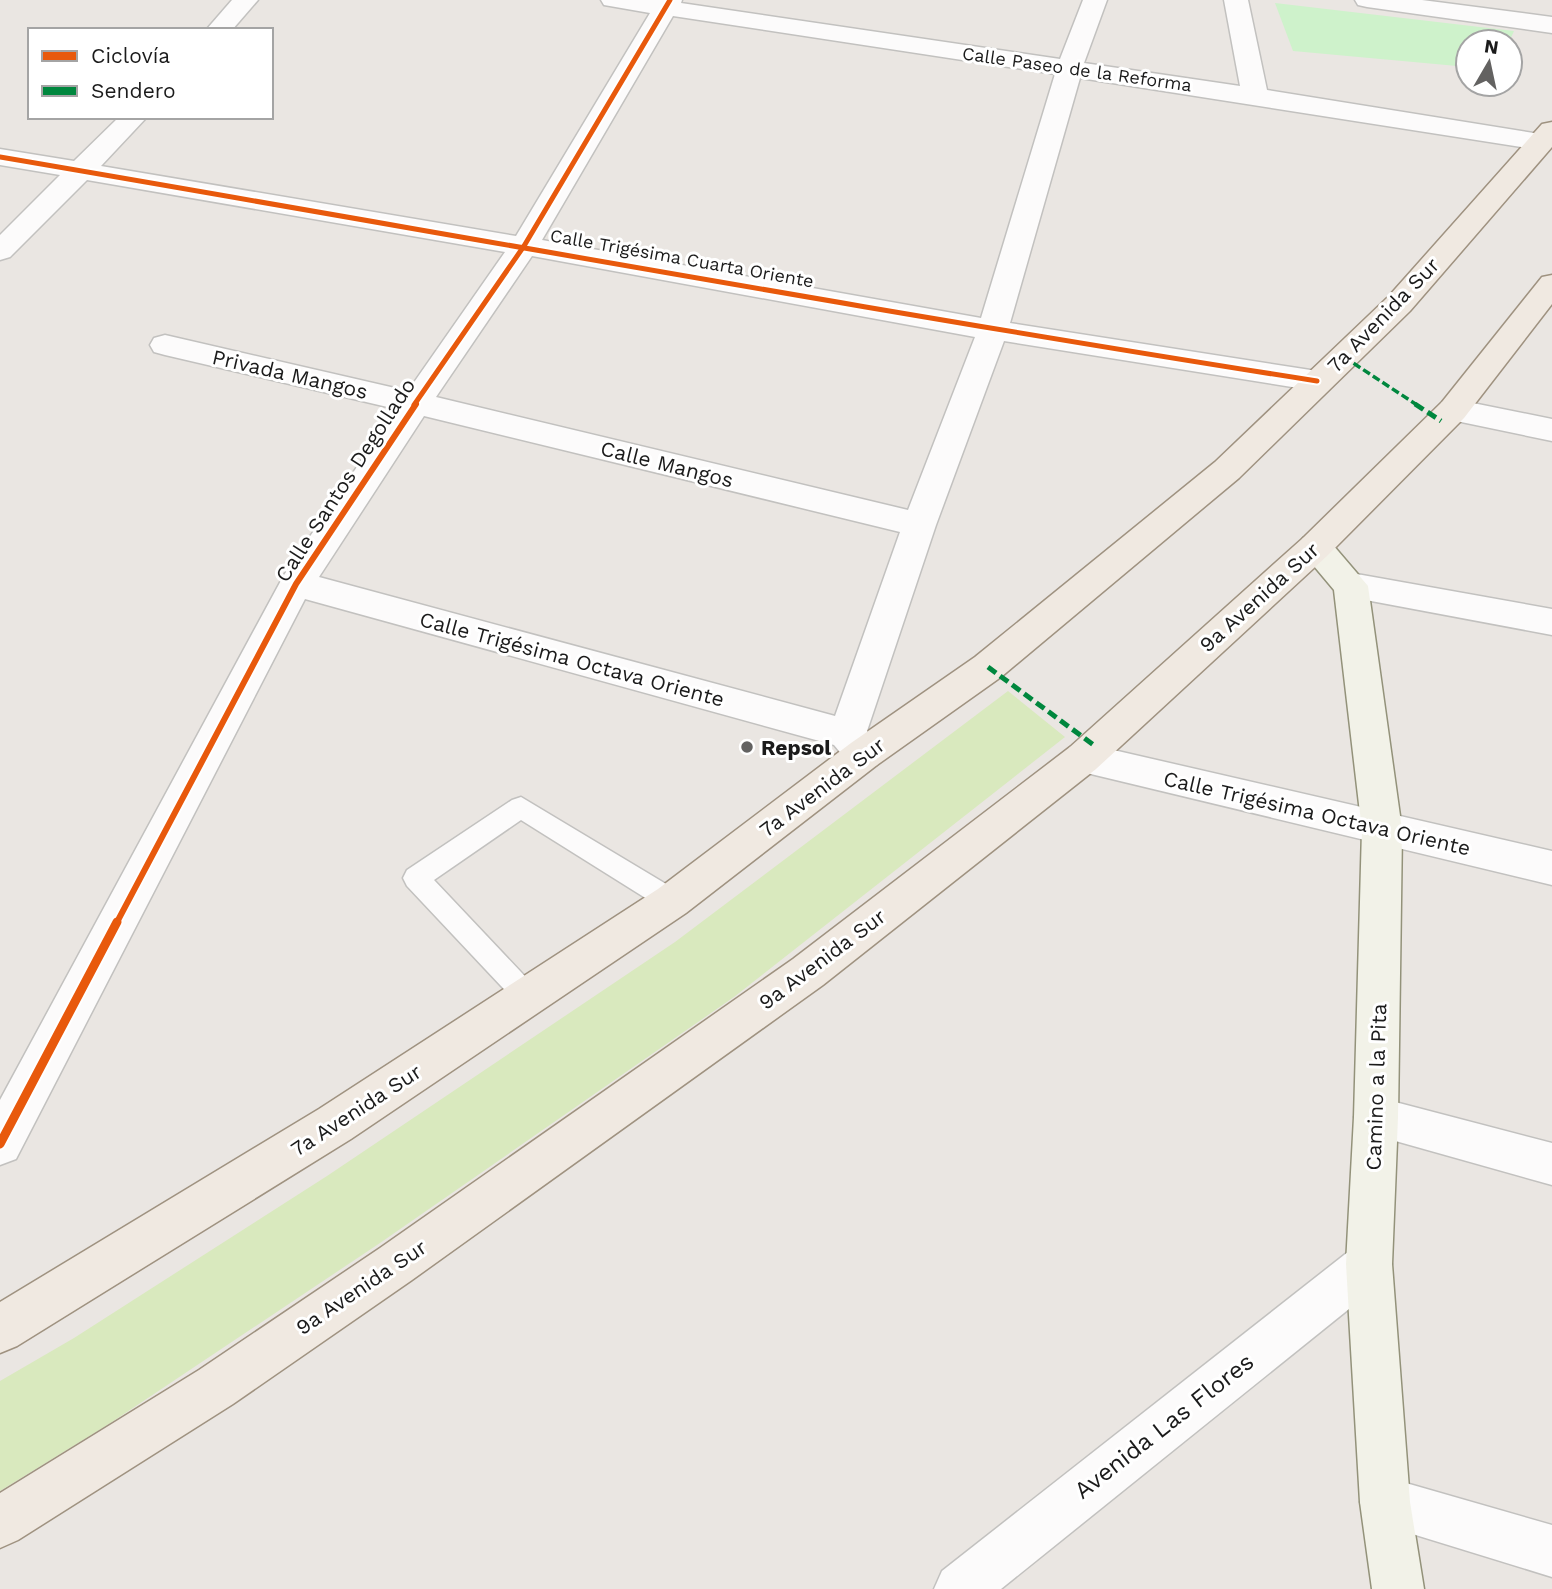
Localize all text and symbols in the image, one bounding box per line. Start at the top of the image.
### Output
legend [28,28,273,119]
north arrow [1454,28,1524,98]
text: N [1483,34,1500,59]
street label: Calle Paseo de la Reforma [961,42,1193,96]
text: Ciclovía [91,43,170,68]
text: Sendero [91,78,176,103]
street label: Calle Trigésima Cuarta Oriente [549,224,815,292]
street label: 7a Avenida Sur [1322,252,1444,378]
street label: Privada Mangos [210,344,370,404]
street label: Calle Santos Degollado [270,374,420,586]
street label: Calle Mangos [598,435,736,493]
street label: 9a Avenida Sur [1194,537,1324,657]
street label: Calle Trigésima Octava Oriente [417,606,727,712]
street label: 7a Avenida Sur [754,732,890,842]
place label: Repsol [761,735,831,760]
marker: Repsol [739,739,755,755]
street label: Calle Trigésima Octava Oriente [1161,765,1473,861]
street label: 9a Avenida Sur [754,903,891,1015]
street label: Camino a la Pita [1361,1003,1391,1171]
street label: 7a Avenida Sur [286,1058,426,1161]
street label: 9a Avenida Sur [291,1234,431,1340]
street label: Avenida Las Flores [1069,1347,1259,1505]

